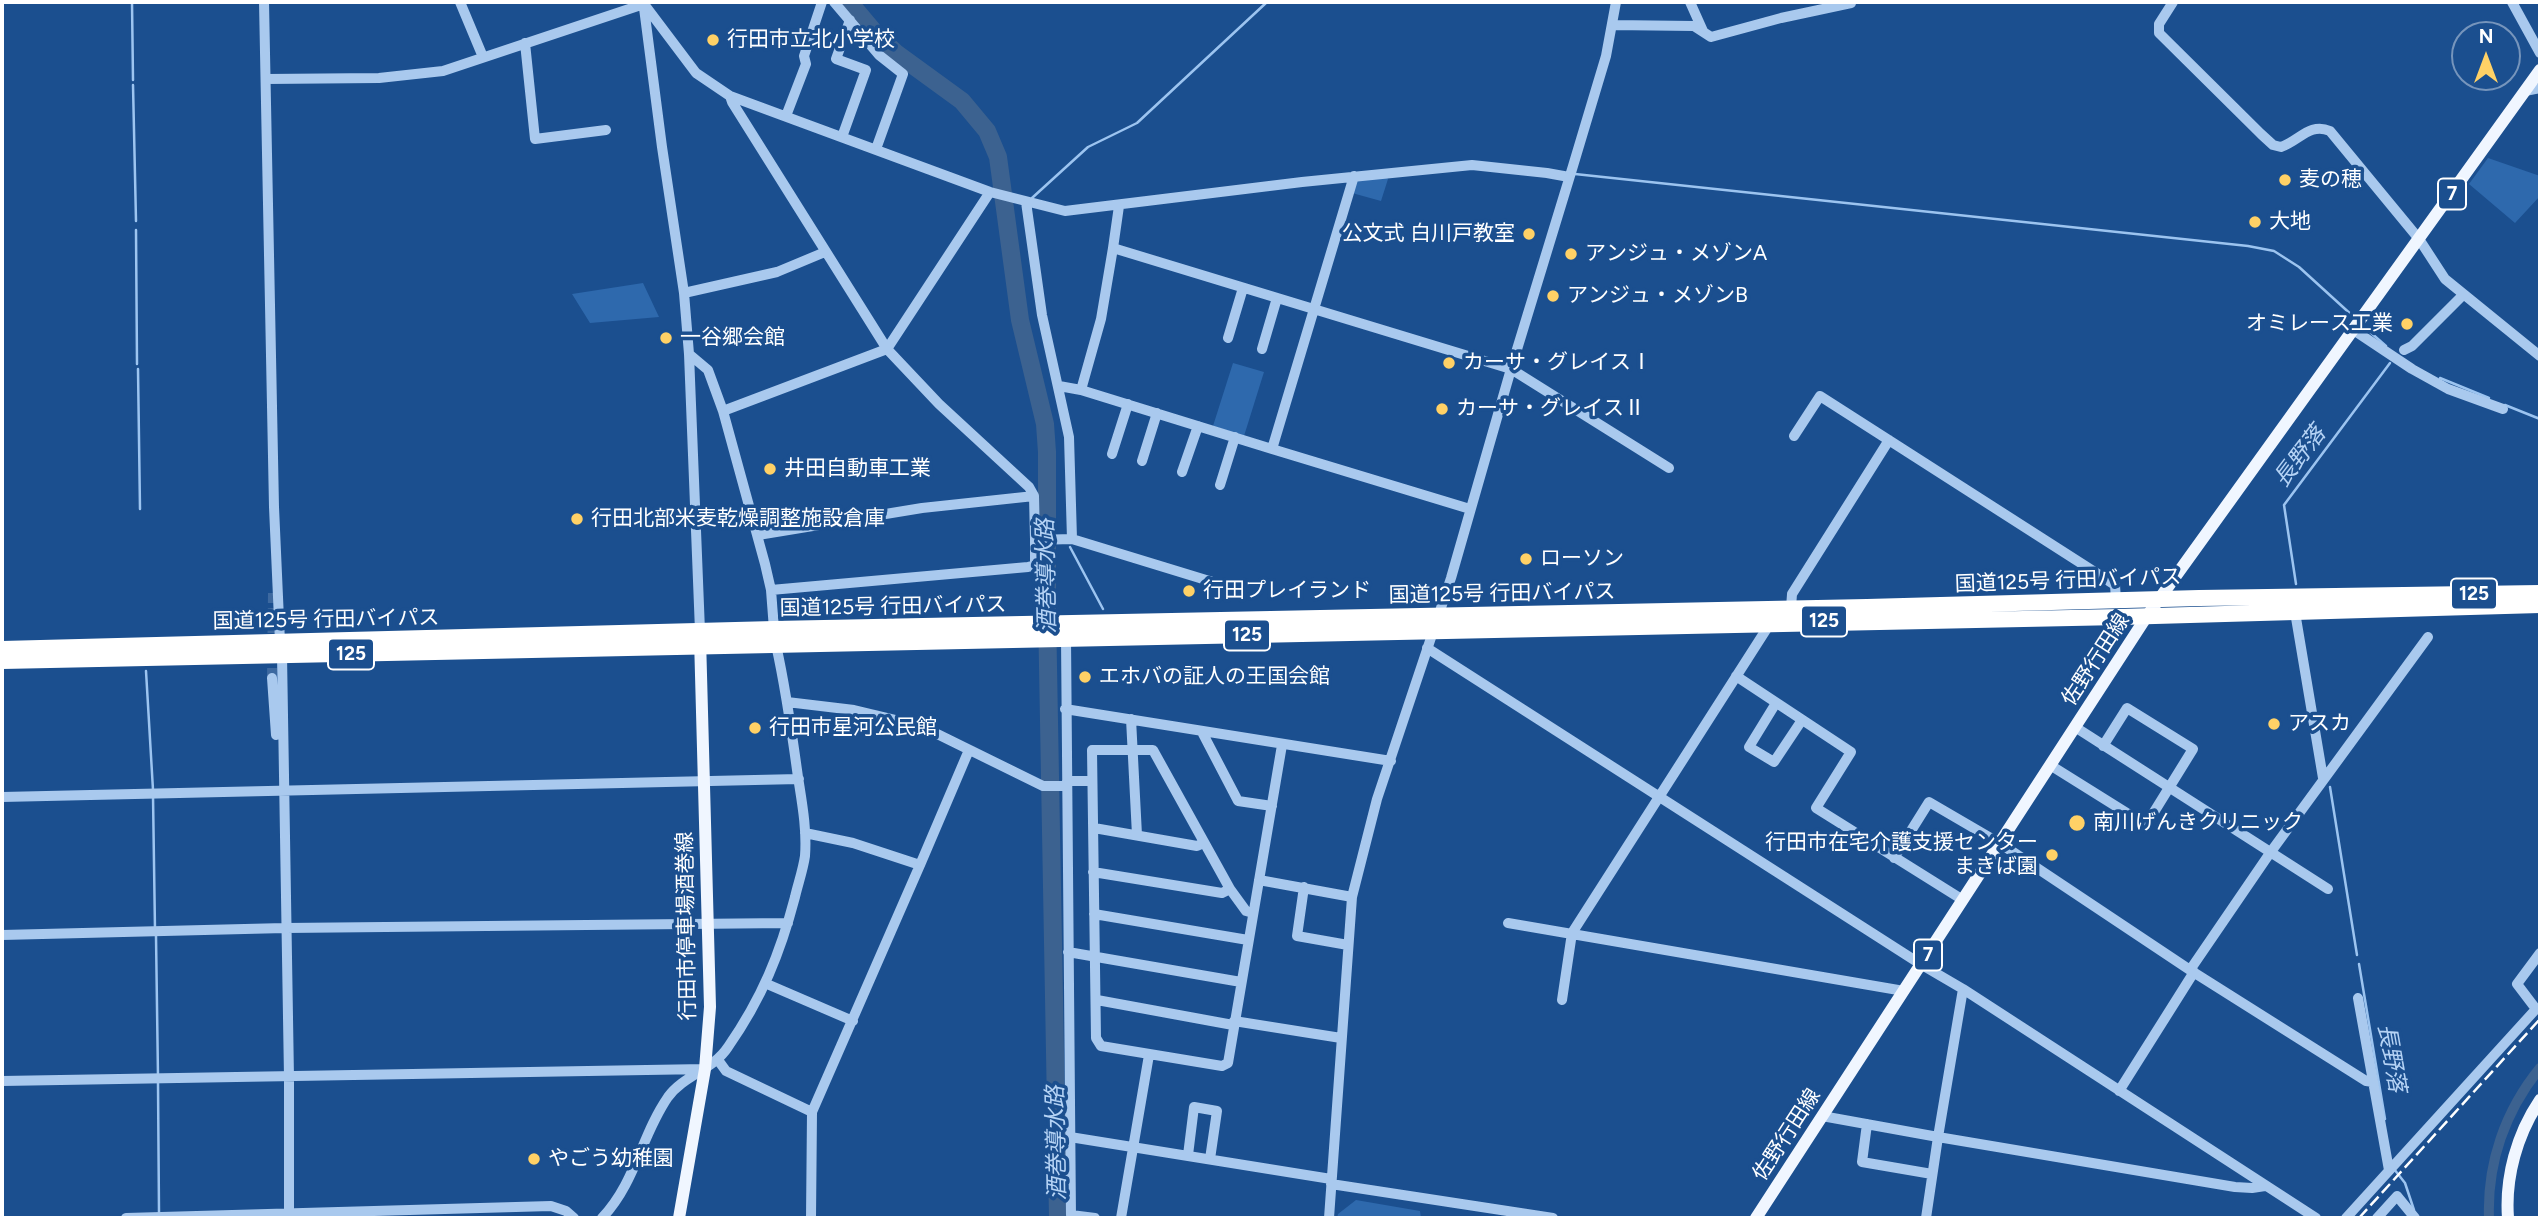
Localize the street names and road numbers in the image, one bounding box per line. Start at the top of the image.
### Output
road number: 7 [2438,178,2466,210]
street label: 国道125号 行田バイパス [1954,564,2182,598]
street label: 国道125号 行田バイパス [1388,579,1616,609]
road number: 125 [2451,579,2497,610]
street label: 国道125号 行田バイパス [779,592,1007,622]
street label: 国道125号 行田バイパス [212,605,440,635]
road number: 125 [1801,606,1847,636]
street label: 佐野行田線 [2057,609,2135,711]
road number: 125 [1224,620,1270,650]
road number: 125 [328,638,374,670]
street label: 行田市停車場酒巻線 [673,831,701,1021]
road number: 7 [1914,939,1942,970]
street label: 佐野行田線 [1748,1084,1826,1186]

